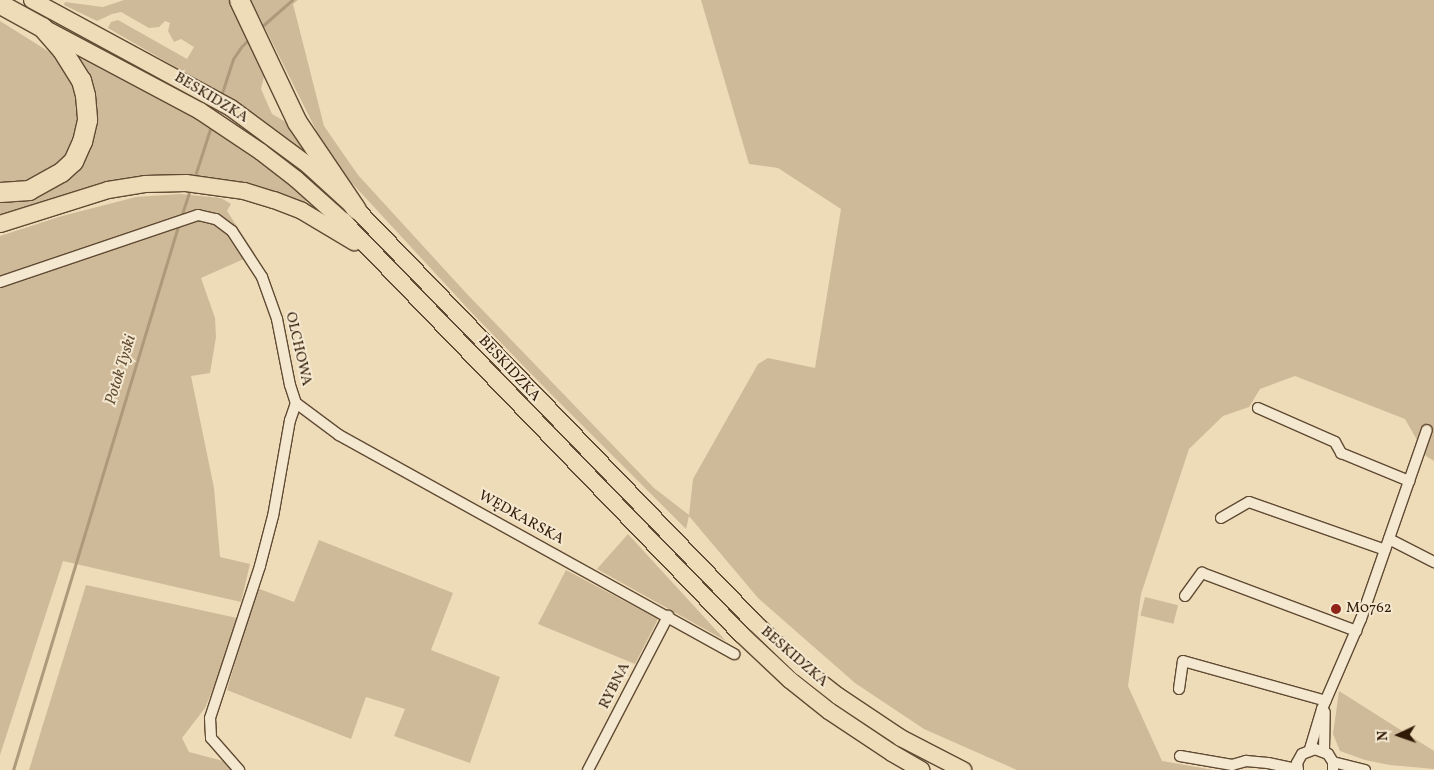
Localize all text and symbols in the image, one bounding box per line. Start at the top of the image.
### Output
street label: BESKIDZKA [171,69,251,127]
street label: OLCHOWA [281,310,315,388]
street label: BESKIDZKA [474,332,544,406]
water label: Potok Tyski [101,333,141,407]
street label: WĘDKARSKA [475,487,567,549]
place label: M0762 [1346,600,1392,618]
marker: M0762 [1330,603,1342,615]
street label: BESKIDZKA [757,623,831,691]
street label: RYBNA [596,660,634,712]
north arrow [1374,710,1424,760]
text: N [1374,730,1393,741]

